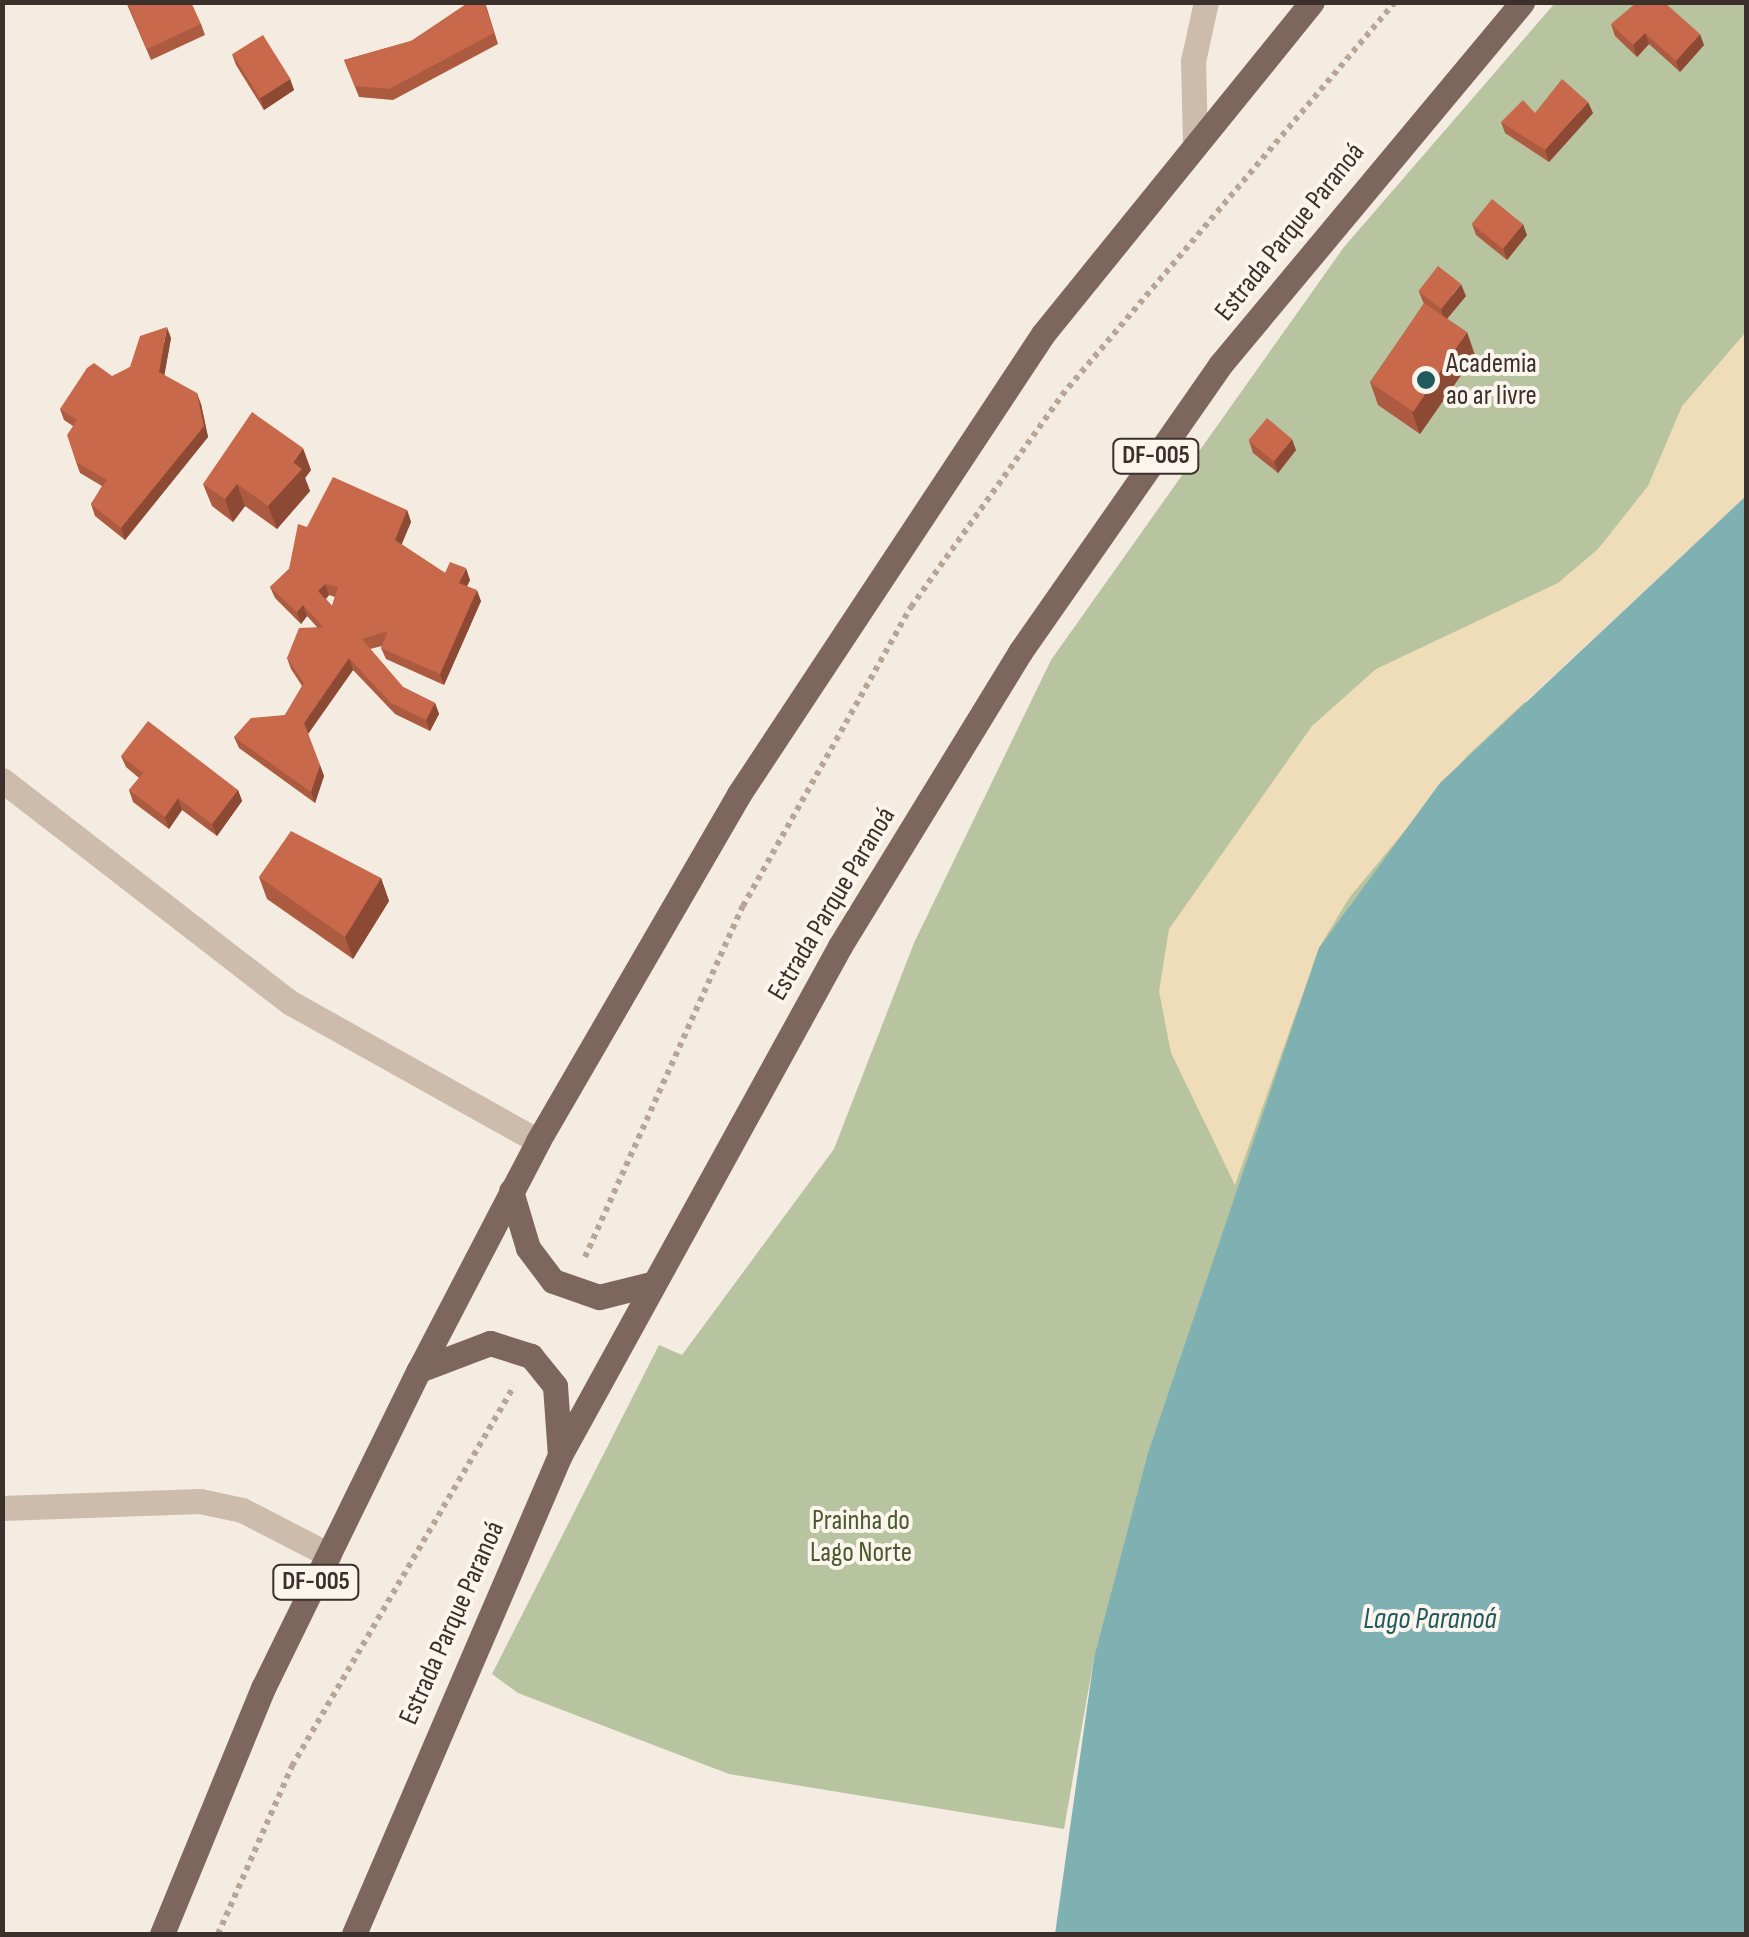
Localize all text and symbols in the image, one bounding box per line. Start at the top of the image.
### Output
street label: Estrada Parque Paranoá [1208,136,1372,328]
place label: Academia ao ar livre [1446,347,1537,413]
marker: Academia ao ar livre [1415,369,1437,391]
road number: DF-005 [1111,436,1201,476]
street label: Estrada Parque Paranoá [761,801,903,1007]
park label: Prainha do Lago Norte [810,1504,912,1570]
street label: Estrada Parque Paranoá [392,1516,512,1730]
road number: DF-005 [271,1562,361,1602]
water label: Lago Paranoá [1363,1601,1497,1637]

